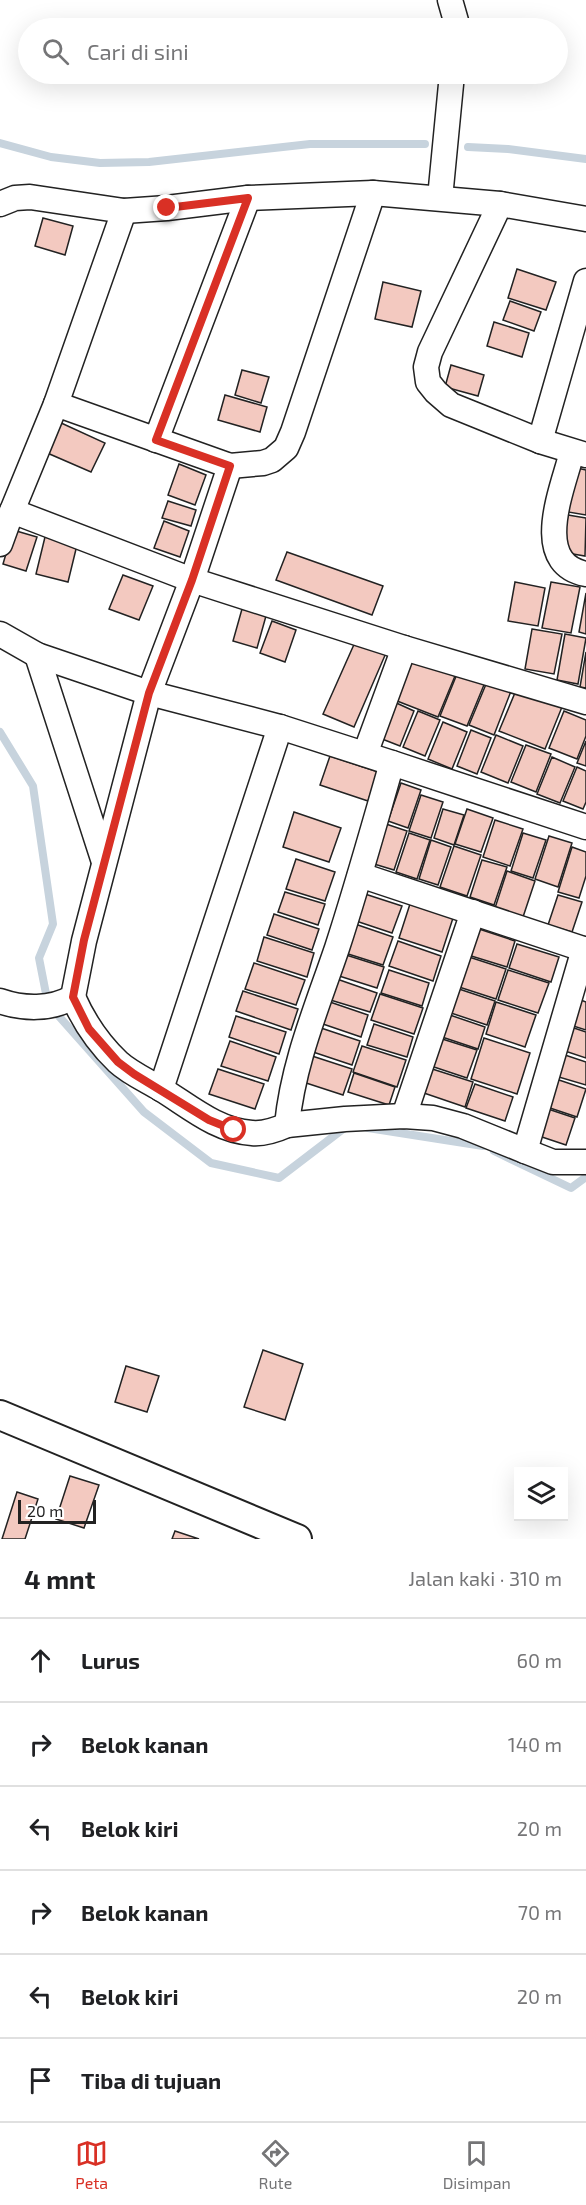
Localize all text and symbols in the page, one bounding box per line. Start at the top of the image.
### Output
search box [18,18,568,84]
icon: search [39,35,72,68]
text: Cari di sini [87,38,189,64]
route end [153,194,179,220]
route start [220,1116,246,1142]
map controls [514,1467,568,1521]
button: layers [514,1467,568,1521]
scale bar [18,1497,96,1524]
text: 20 m [27,1501,63,1520]
text: 4 mnt [24,1563,95,1594]
text: Jalan kaki · 310 m [408,1566,562,1590]
icon: ahead [24,1644,57,1677]
text: Lurus [81,1647,140,1673]
text: 60 m [517,1648,562,1672]
icon: right [24,1728,57,1761]
text: Belok kanan [81,1731,208,1757]
text: 140 m [508,1732,562,1756]
icon: left [24,1812,57,1845]
text: Belok kiri [81,1815,178,1841]
text: 20 m [517,1816,562,1840]
icon: right [24,1896,57,1929]
text: Belok kanan [81,1899,208,1925]
text: 70 m [518,1900,562,1924]
icon: left [24,1980,57,2013]
text: Belok kiri [81,1983,178,2009]
text: 20 m [517,1984,562,2008]
icon: arrive [24,2064,57,2097]
text: Tiba di tujuan [81,2067,221,2093]
tab: Peta [75,2137,108,2192]
tab: Rute [259,2137,292,2192]
tab: Disimpan [443,2137,511,2192]

